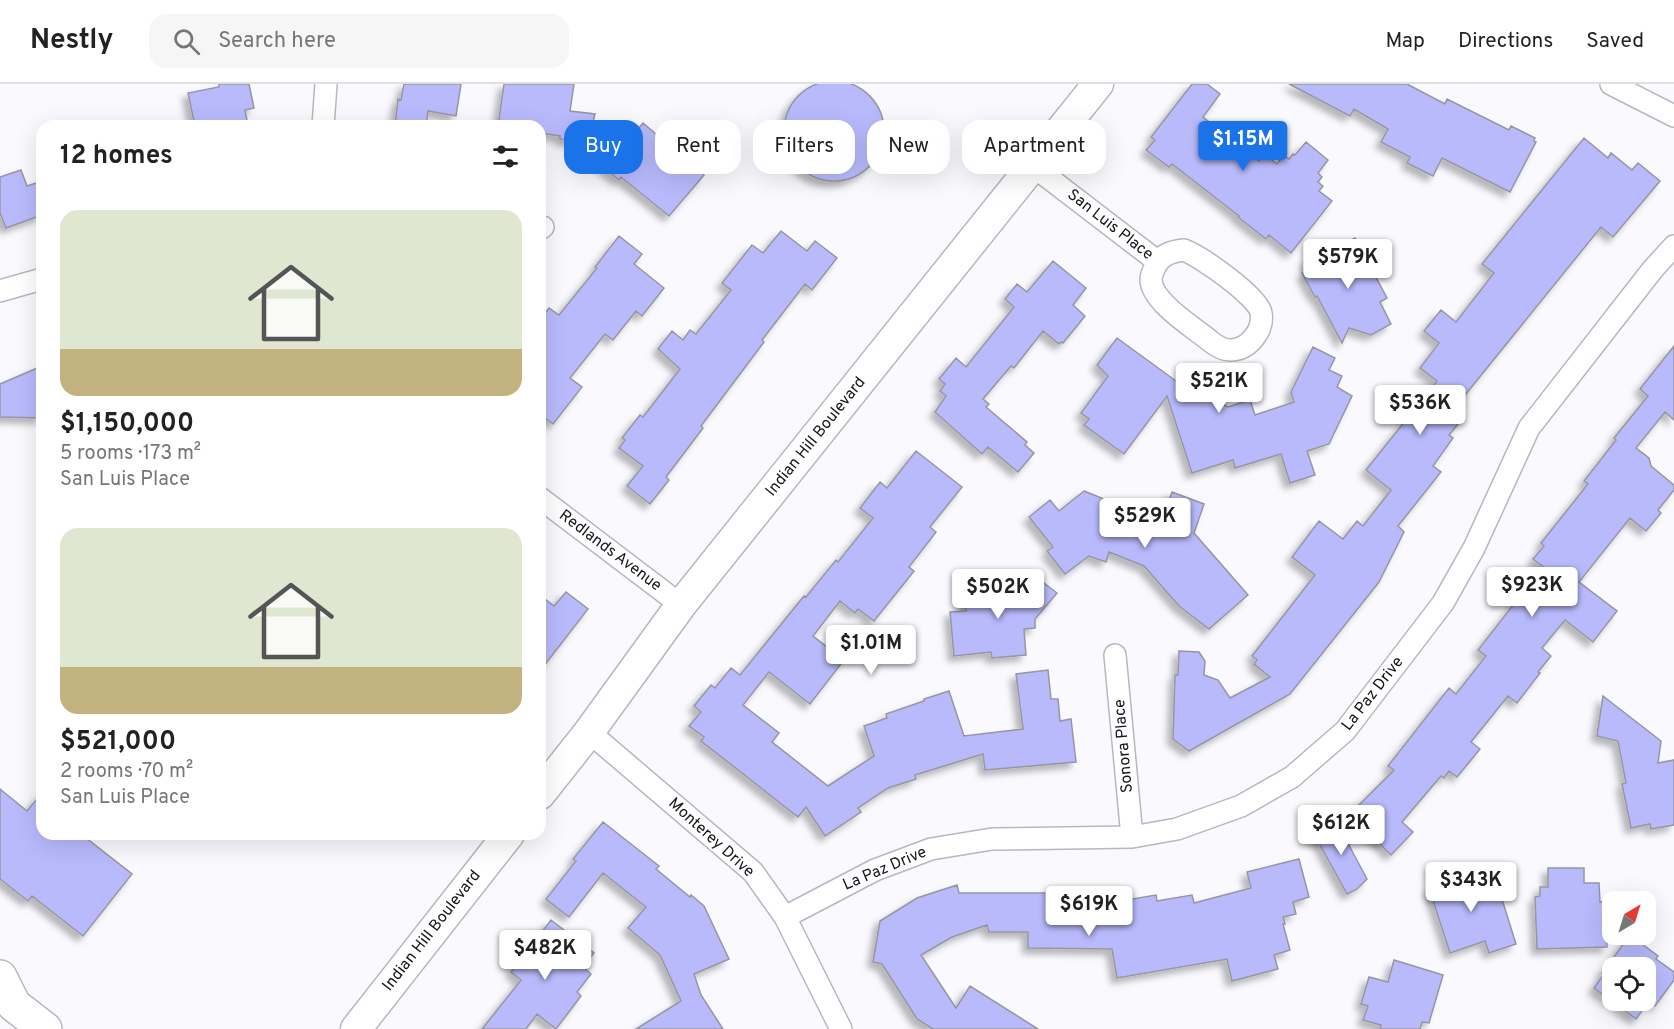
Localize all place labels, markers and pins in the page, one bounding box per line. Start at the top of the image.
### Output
pin: $1.15M [1194,121,1292,172]
pin: $579K [1306,239,1390,290]
pin: $521K [1177,363,1261,414]
pin: $536K [1378,385,1462,436]
pin: $529K [1103,498,1187,549]
pin: $923K [1490,567,1574,618]
pin: $502K [956,569,1040,620]
pin: $1.01M [822,625,920,676]
pin: $612K [1299,805,1383,856]
pin: $343K [1429,862,1513,913]
pin: $619K [1047,886,1131,937]
pin: $482K [503,930,587,981]

